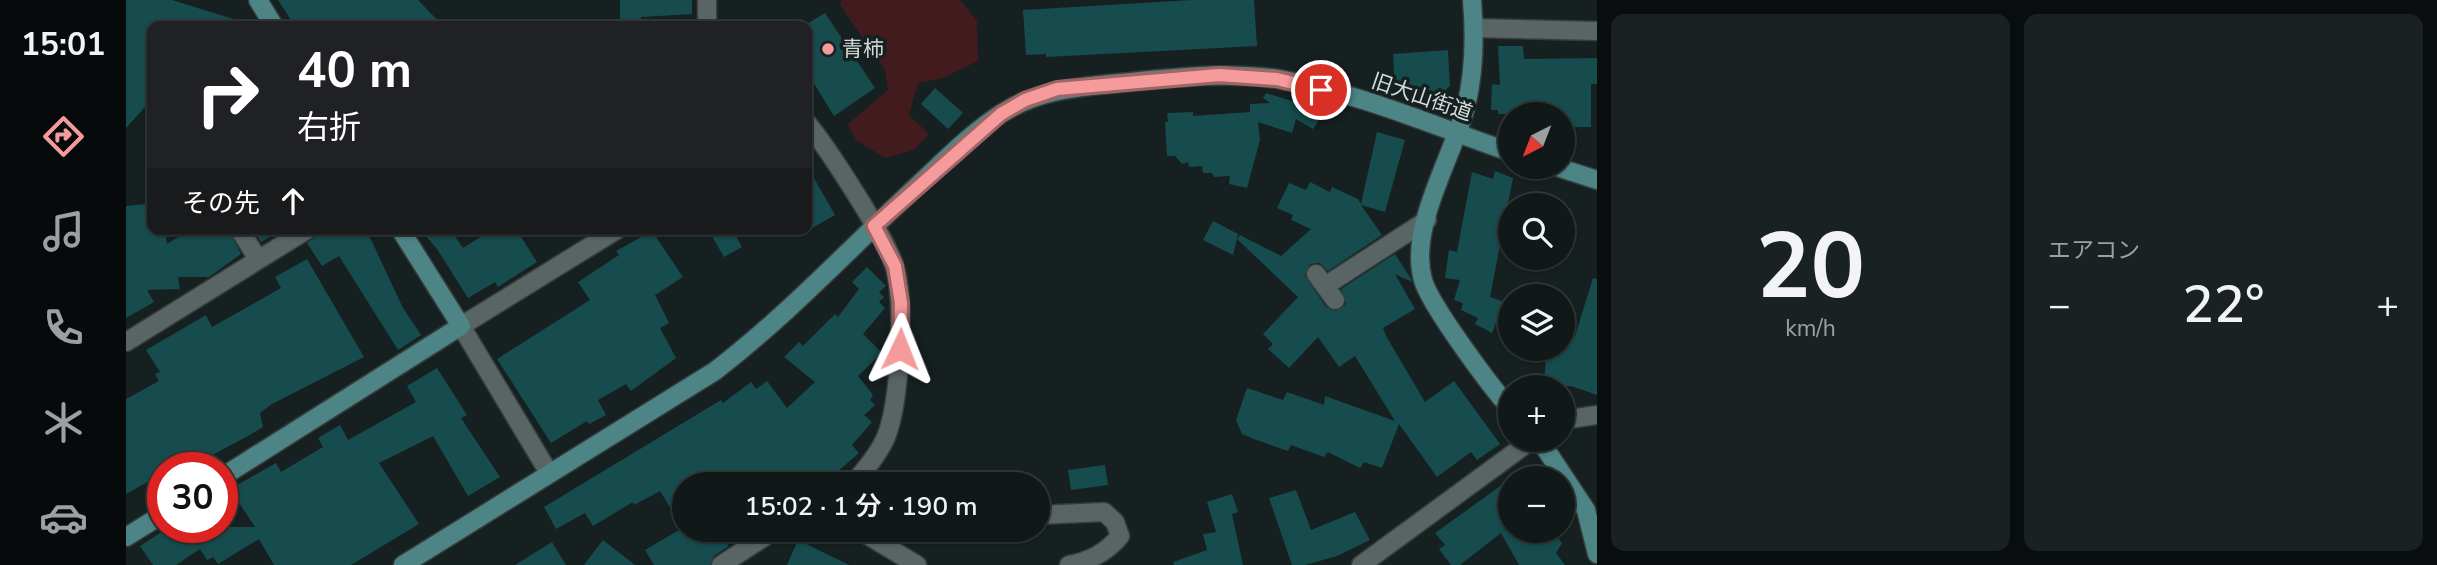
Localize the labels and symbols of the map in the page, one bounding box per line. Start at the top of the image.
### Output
place label: 青柿 [842,35,884,63]
marker: 青柿 [820,41,836,57]
pin [1291,60,1351,120]
street label: 旧大山街道 [1368,67,1476,127]
north arrow [1498,102,1575,178]
position arrow [863,312,937,386]
speed limit sign: 30 [147,452,238,543]

